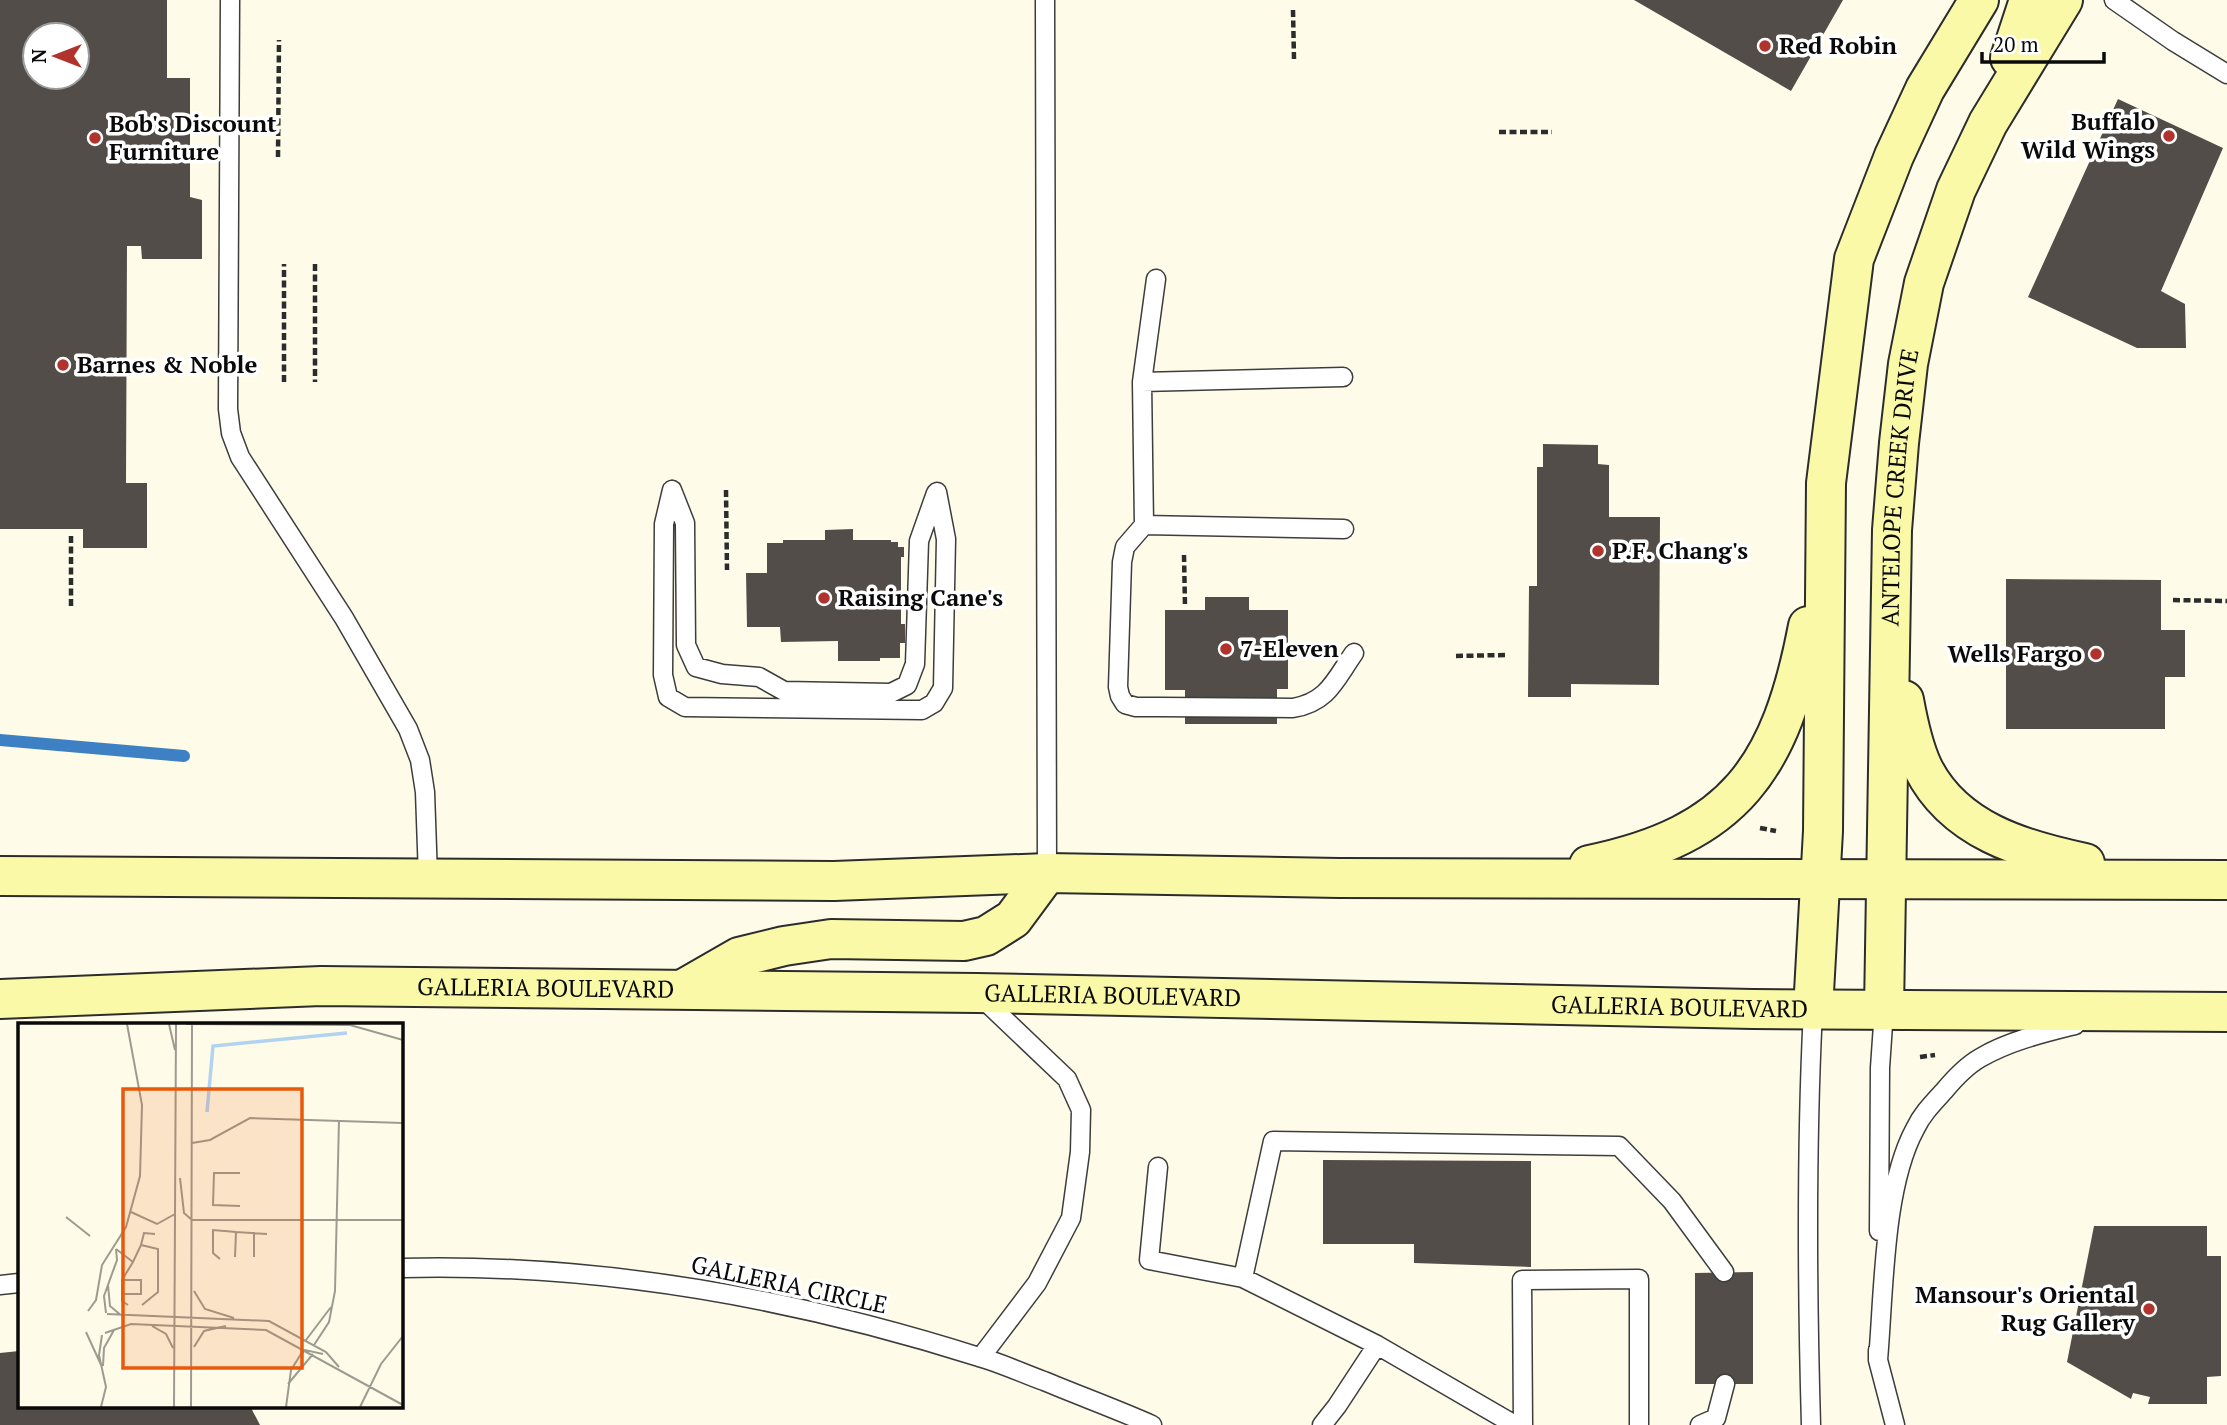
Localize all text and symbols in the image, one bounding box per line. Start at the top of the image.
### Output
north arrow [21,21,91,91]
scale bar [1982,21,2104,65]
place label: Red Robin [1779,29,1897,61]
text: 20 m [1993,30,2039,58]
marker: Red Robin [1757,38,1773,54]
text: N [26,48,51,63]
place label: Buffalo Wild Wings [2021,105,2155,165]
place label: Bob's Discount Furniture [109,107,277,167]
marker: Buffalo Wild Wings [2161,128,2177,144]
marker: Bob's Discount Furniture [87,130,103,146]
street label: ANTELOPE CREEK DRIVE [1873,346,1926,627]
place label: Barnes & Noble [77,348,257,380]
marker: Barnes & Noble [55,357,71,373]
place label: P.F. Chang's [1612,534,1748,566]
marker: P.F. Chang's [1590,543,1606,559]
place label: Raising Cane's [838,581,1003,613]
marker: Raising Cane's [816,590,832,606]
place label: 7-Eleven [1240,632,1339,664]
place label: Wells Fargo [1948,637,2082,669]
marker: 7-Eleven [1218,641,1234,657]
marker: Wells Fargo [2088,646,2104,662]
street label: GALLERIA BOULEVARD [417,970,675,1005]
street label: GALLERIA BOULEVARD [984,976,1242,1013]
street label: GALLERIA BOULEVARD [1551,988,1808,1024]
inset map [18,1023,402,1408]
street label: GALLERIA CIRCLE [688,1248,890,1320]
place label: Mansour's Oriental Rug Gallery [1915,1278,2136,1338]
marker: Mansour's Oriental Rug Gallery [2141,1301,2157,1317]

